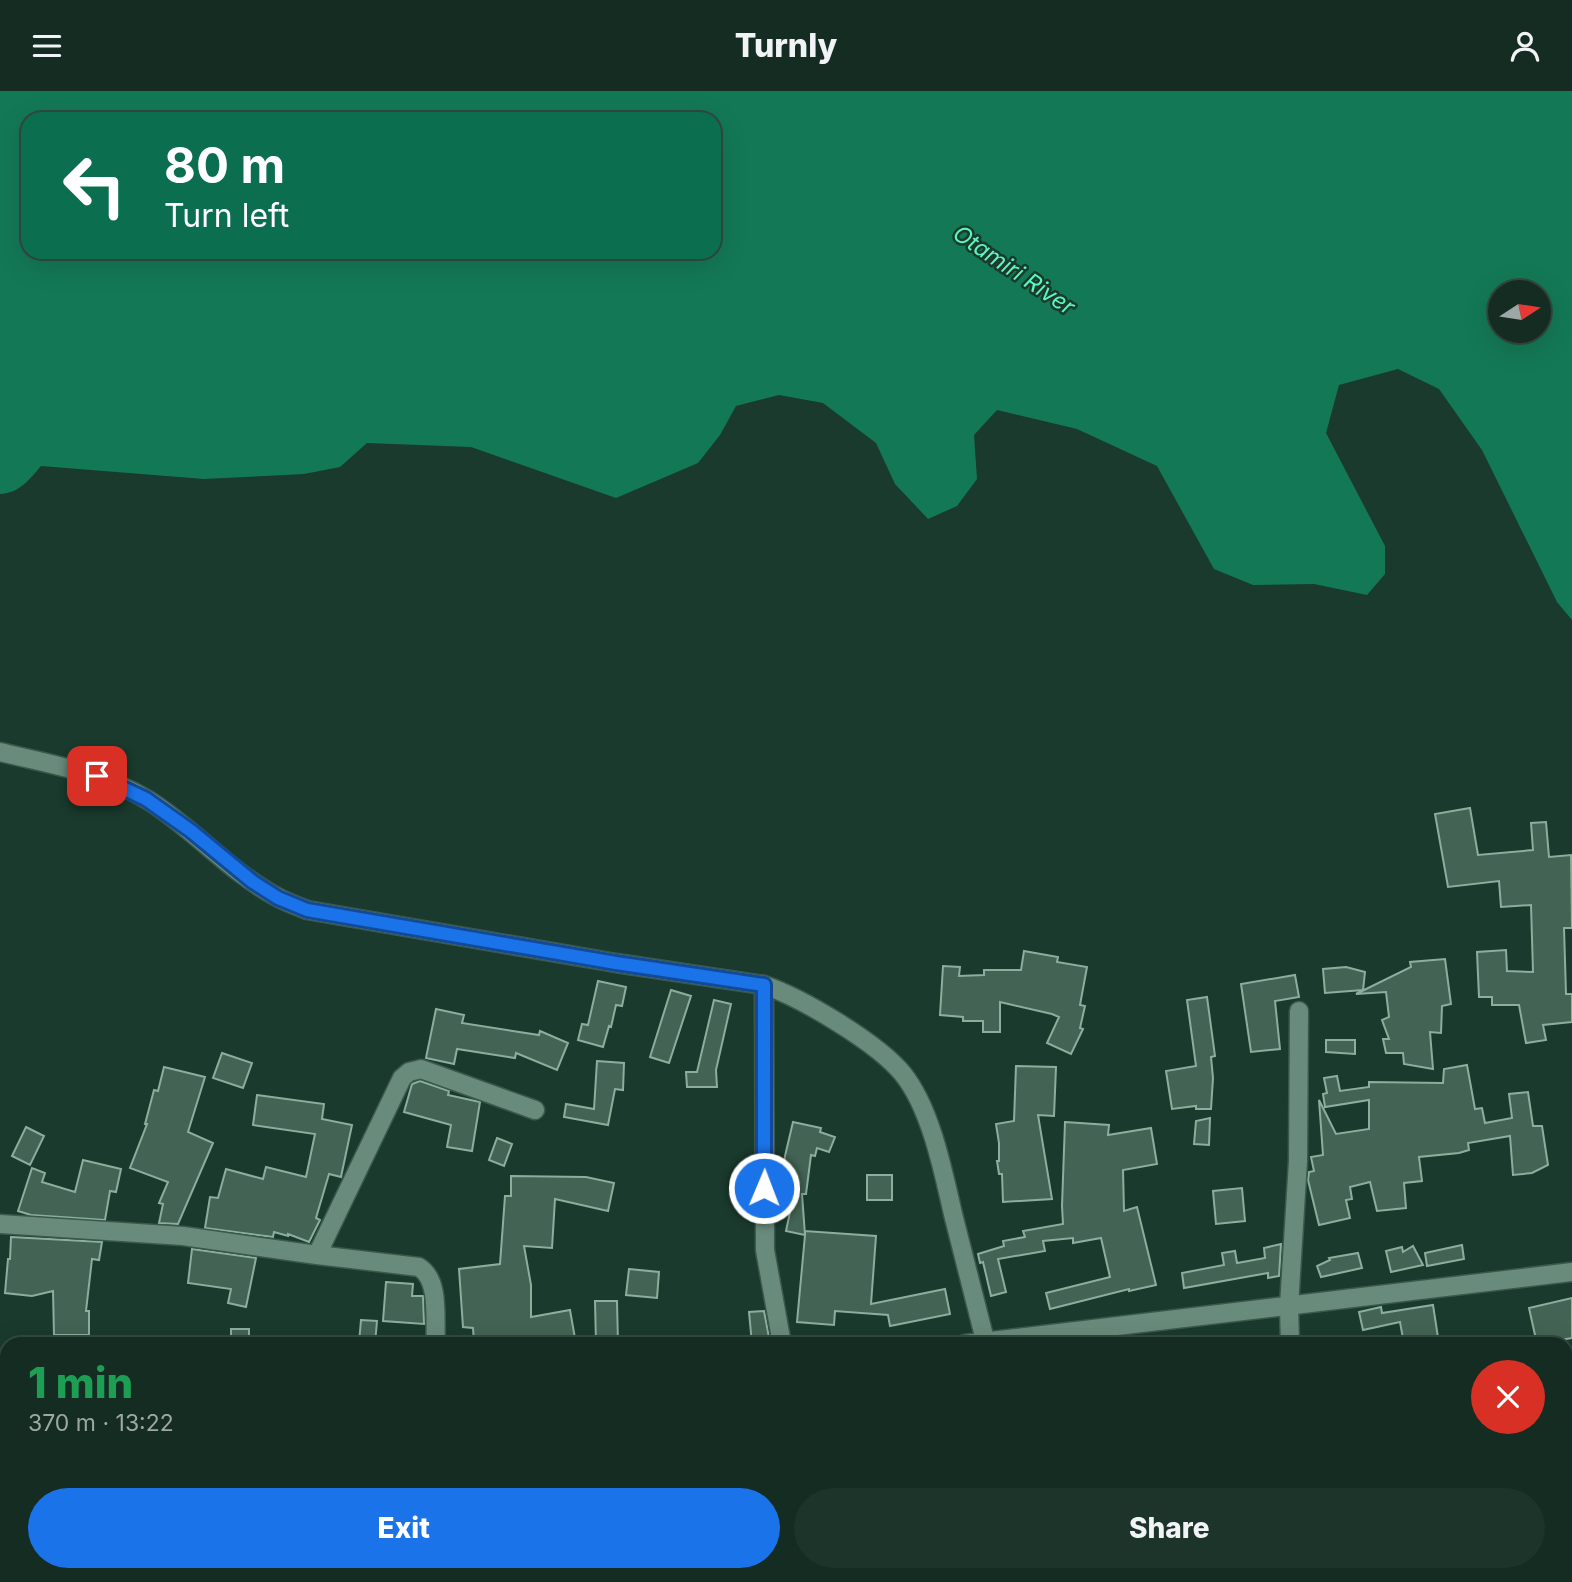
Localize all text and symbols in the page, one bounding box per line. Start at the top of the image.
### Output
text: Turnly [735,26,837,65]
icon: menu [28,27,66,65]
icon: person [1506,27,1544,65]
text: 80 m [164,136,285,195]
icon: left [49,140,140,231]
text: Turn left [164,196,289,235]
water label: Otamiri River [948,219,1081,322]
north arrow [1488,280,1550,343]
map controls [1488,280,1551,343]
pin [67,746,127,806]
icon: arrive [78,757,116,795]
position arrow [727,1151,801,1225]
text: 1 min [28,1357,133,1408]
button: close [1471,1360,1545,1434]
text: 370 m · 13:22 [28,1409,174,1437]
button: Exit [28,1488,780,1568]
button: Share [794,1488,1545,1568]

